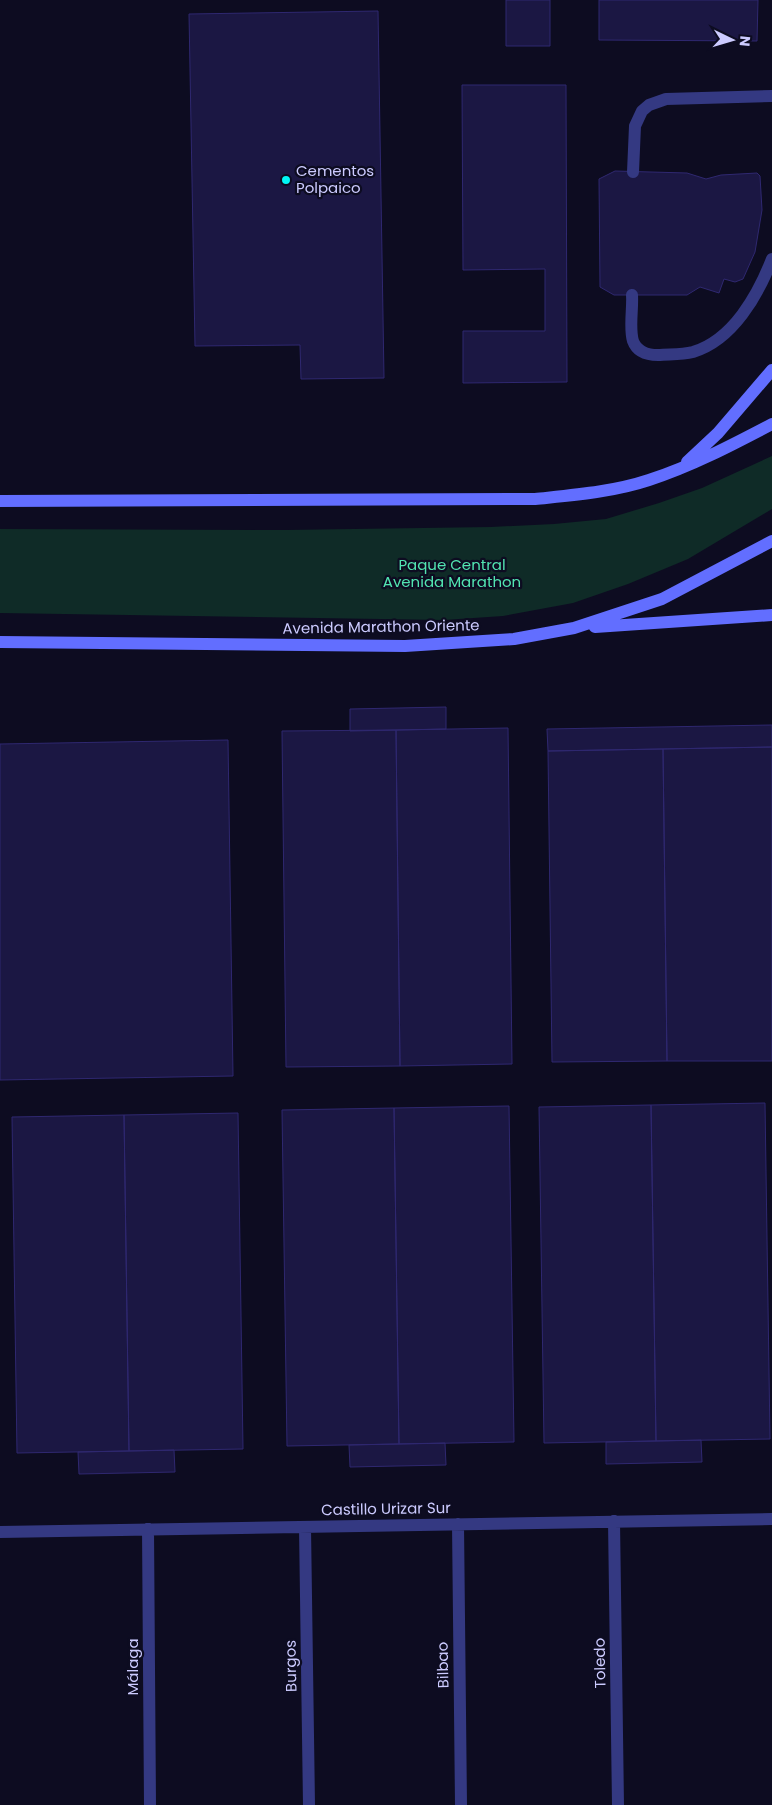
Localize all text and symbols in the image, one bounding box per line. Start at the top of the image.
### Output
north arrow [707,15,757,65]
text: N [735,35,755,47]
place label: Cementos Polpaico [296,160,374,198]
marker: Cementos Polpaico [280,174,292,186]
park label: Paque Central Avenida Marathon [383,554,521,592]
street label: Avenida Marathon Oriente [282,614,480,639]
street label: Castillo Urizar Sur [321,1497,451,1520]
street label: Málaga [122,1638,143,1696]
street label: Toledo [589,1638,610,1688]
street label: Burgos [280,1640,301,1692]
street label: Bilbao [432,1642,453,1688]

